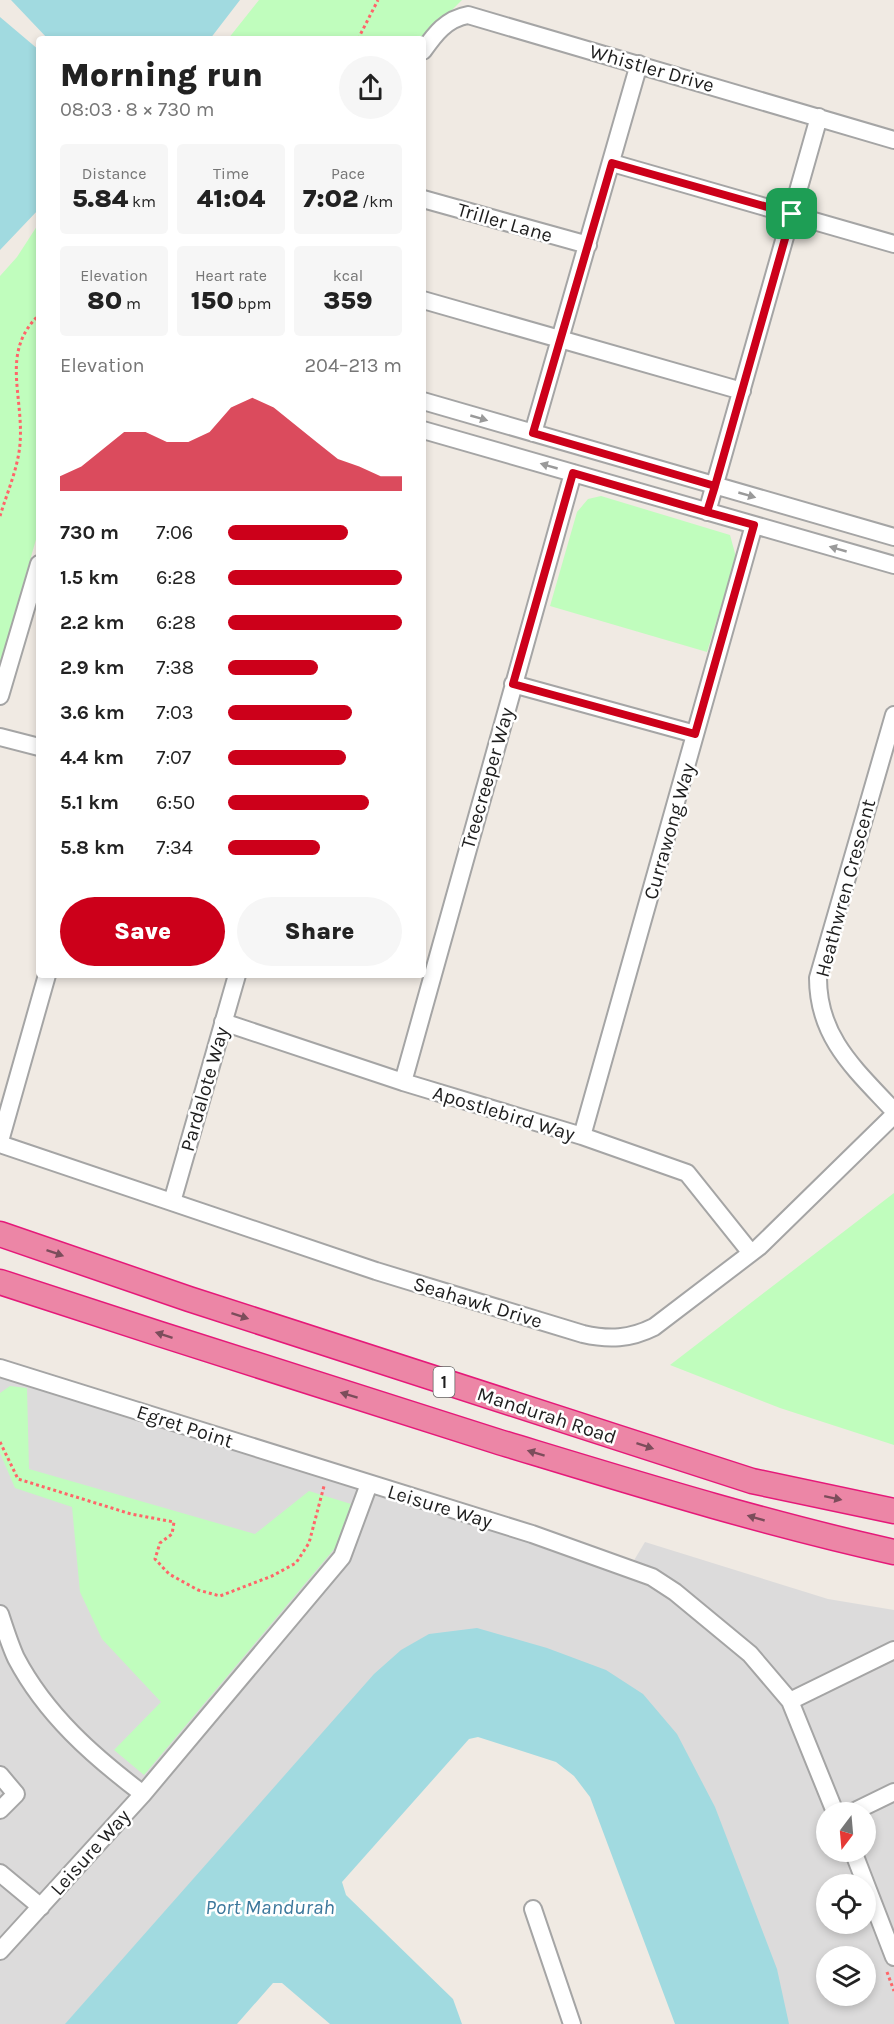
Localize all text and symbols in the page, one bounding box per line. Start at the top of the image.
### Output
street label: Whistler Drive [587,40,717,97]
text: Morning run [60,56,263,94]
button: share [339,56,402,119]
text: 08:03 · 8 × 730 m [60,98,214,121]
text: Distance [82,164,146,183]
text: Time [213,164,249,183]
text: Pace [331,164,365,183]
text: 5.84 [72,183,128,214]
text: 41:04 [197,183,265,214]
text: 7:02 [303,183,359,214]
pin [766,188,817,239]
text: km [128,192,156,211]
text: /km [359,192,393,211]
icon: arrive [775,197,808,230]
street label: Triller Lane [455,198,555,247]
text: Elevation [80,266,148,285]
text: Heart rate [195,266,267,285]
text: kcal [333,266,363,285]
text: 80 [87,285,122,316]
text: 150 [191,285,234,316]
text: 359 [323,285,373,316]
text: m [122,294,141,313]
text: bpm [234,294,271,313]
text: Elevation [60,354,145,377]
text: 204–213 m [304,354,402,377]
one-way arrow [470,414,488,423]
one-way arrow [540,461,558,470]
one-way arrow [738,491,756,500]
text: 730 m [60,521,119,544]
text: 7:06 [156,521,193,544]
one-way arrow [829,544,847,553]
text: 1.5 km [60,566,119,589]
text: 6:28 [156,566,196,589]
text: 2.2 km [60,611,124,634]
text: 6:28 [156,611,196,634]
text: 2.9 km [60,656,124,679]
text: 7:38 [156,656,194,679]
text: 3.6 km [60,701,125,724]
text: 7:03 [156,701,194,724]
street label: Treecreeper Way [456,705,519,851]
text: 4.4 km [60,746,124,769]
text: 7:07 [156,746,191,769]
street label: Currawong Way [639,760,700,902]
text: 5.1 km [60,791,119,814]
text: 6:50 [156,791,195,814]
street label: Heathwren Crescent [811,796,880,980]
text: 5.8 km [60,836,125,859]
text: 7:34 [156,836,193,859]
button: Save [60,897,225,966]
button: Share [237,897,402,966]
street label: Pardalote Way [176,1024,233,1154]
street label: Apostlebird Way [430,1081,578,1146]
one-way arrow [46,1248,64,1258]
street label: Seahawk Drive [411,1272,545,1333]
one-way arrow [231,1311,249,1321]
one-way arrow [155,1330,173,1340]
road number: 1 [434,1367,454,1397]
street label: Mandurah Road [474,1382,619,1449]
one-way arrow [340,1390,358,1399]
street label: Egret Point [134,1400,236,1453]
one-way arrow [636,1442,654,1452]
one-way arrow [527,1448,545,1457]
street label: Leisure Way [385,1480,495,1533]
one-way arrow [824,1494,843,1503]
one-way arrow [747,1513,765,1522]
north arrow [816,1802,876,1862]
map controls [816,1802,876,2006]
street label: Leisure Way [46,1805,135,1900]
button: locate [816,1874,876,1934]
water label: Port Mandurah [205,1895,335,1919]
button: layers [816,1946,876,2006]

